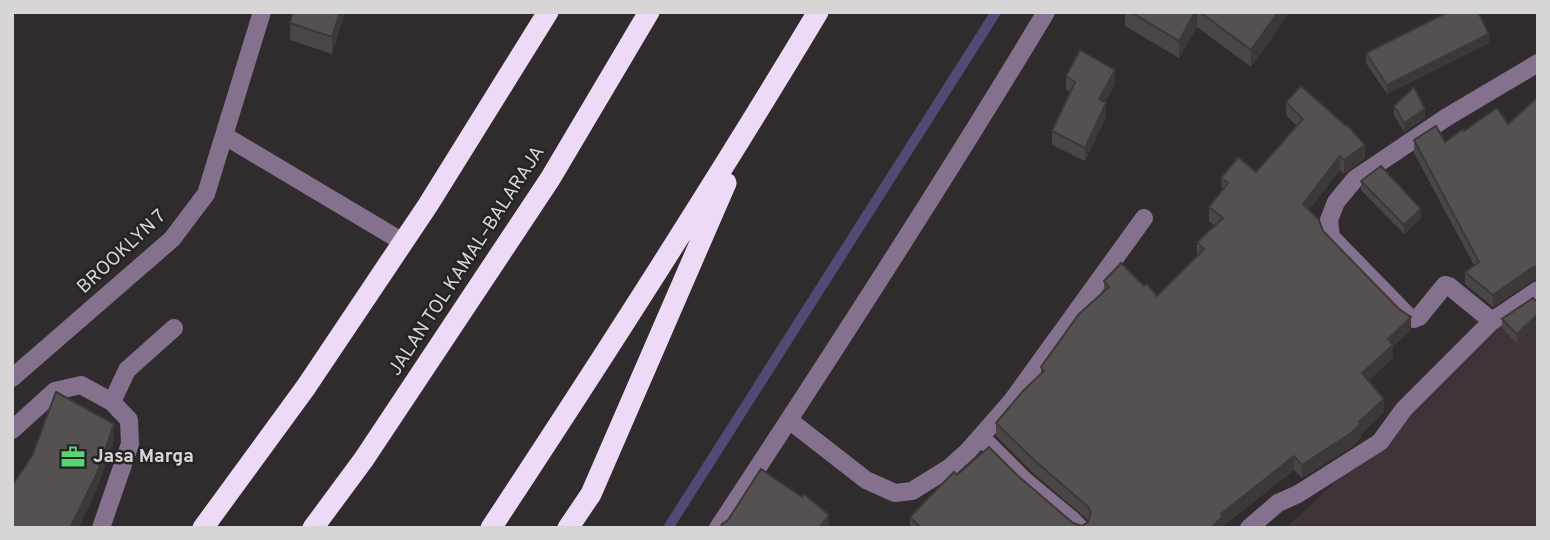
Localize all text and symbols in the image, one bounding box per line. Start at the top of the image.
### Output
street label: JALAN TOL KAMAL–BALARAJA [384,142,550,380]
street label: BROOKLYN 7 [73,205,172,299]
office icon: Jasa Marga [59,443,87,471]
place label: Jasa Marga [93,445,194,469]

